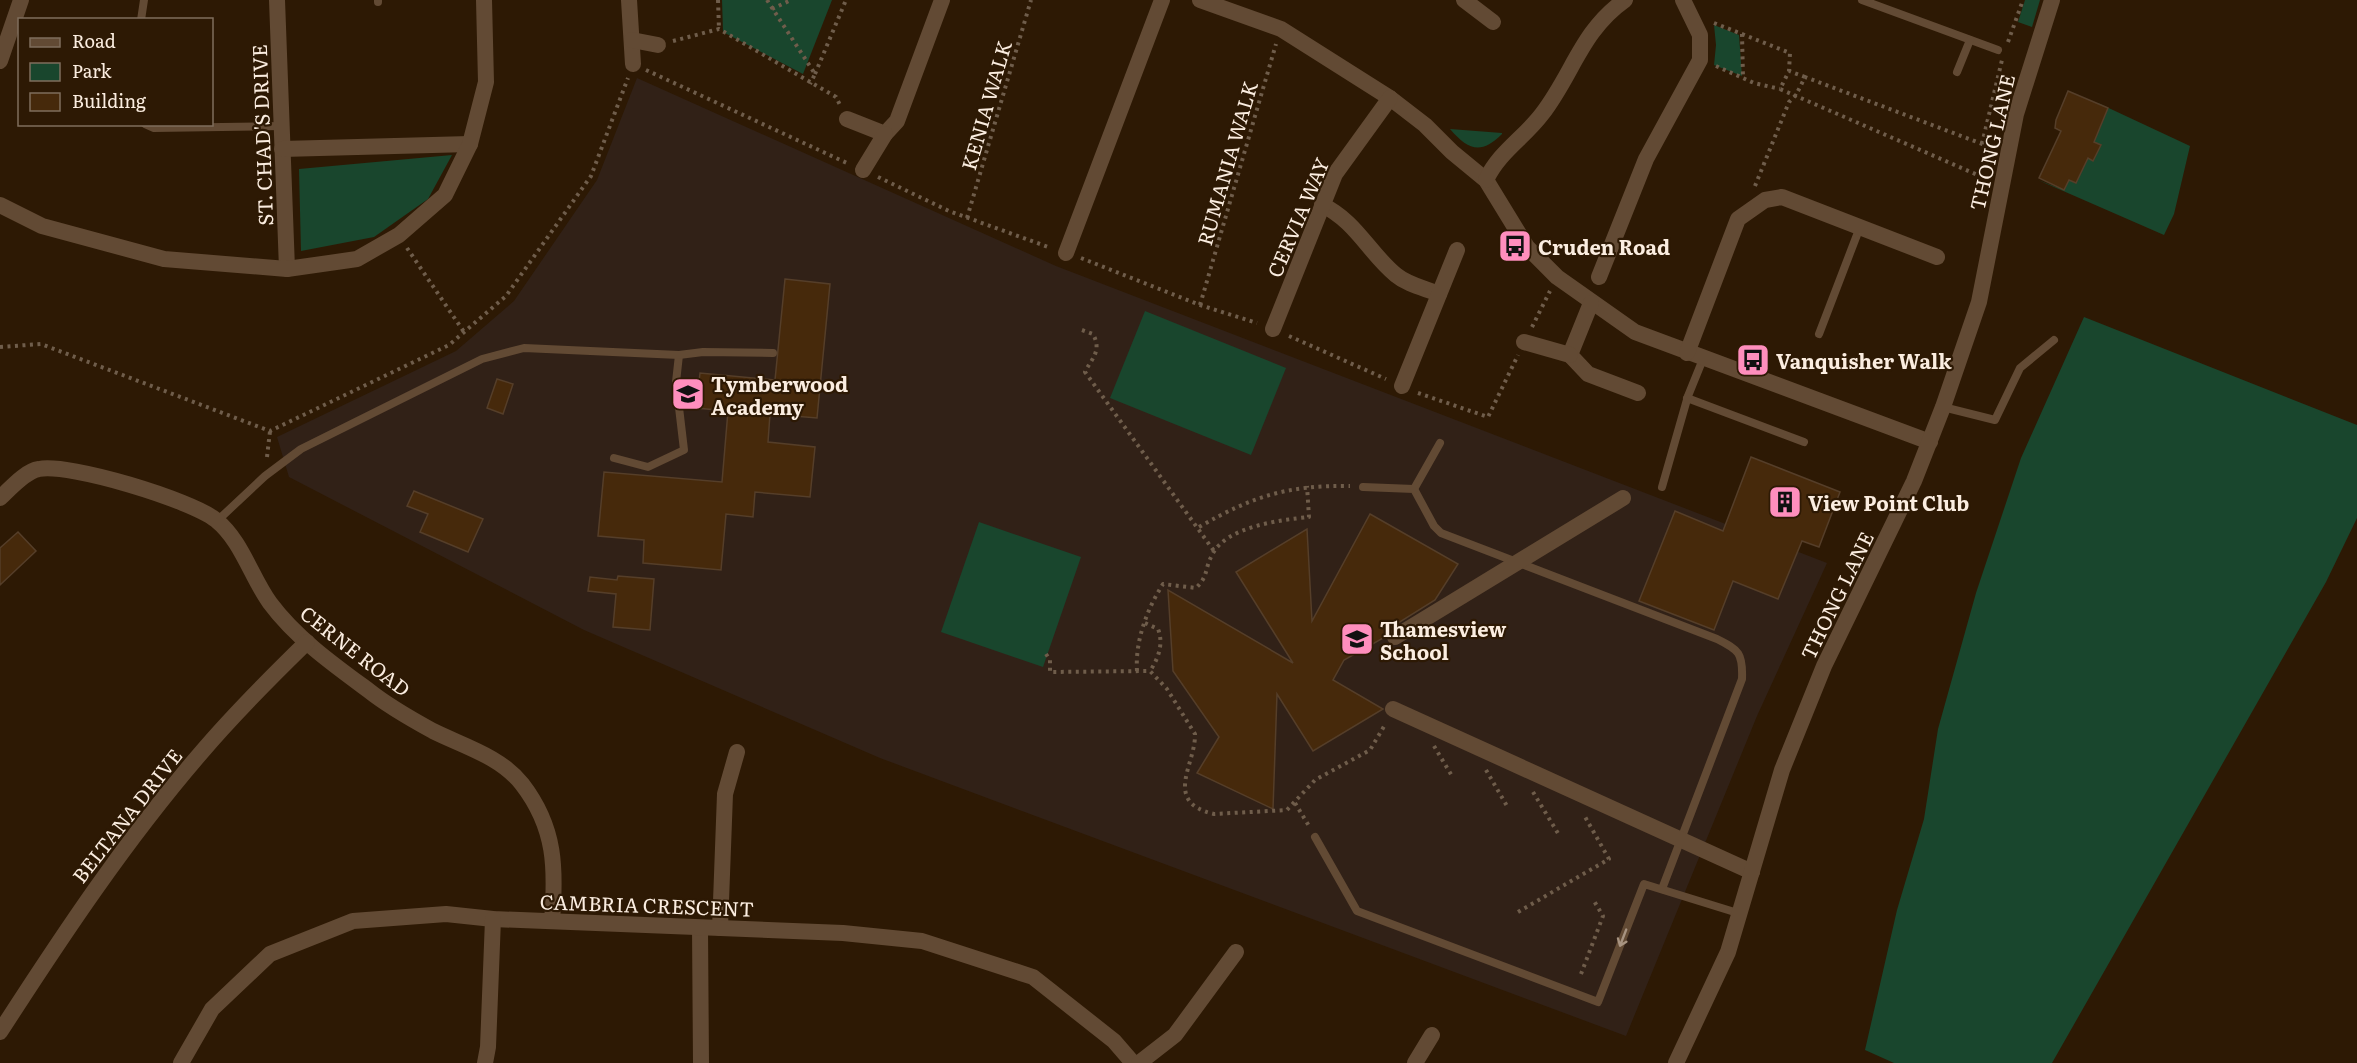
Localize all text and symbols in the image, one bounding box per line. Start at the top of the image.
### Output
legend [18,18,213,126]
text: Road [72,27,116,54]
street label: KENIA WALK [952,37,1018,173]
street label: ST. CHAD'S DRIVE [243,44,279,226]
text: Park [72,57,113,84]
street label: THONG LANE [1961,71,2021,213]
street label: RUMANIA WALK [1188,77,1264,249]
text: Building [72,87,147,114]
street label: CERVIA WAY [1258,152,1336,282]
bus stop icon: Cruden Road [1497,228,1533,264]
place label: Cruden Road [1538,231,1670,261]
bus stop icon: Vanquisher Walk [1735,342,1771,378]
place label: Vanquisher Walk [1776,345,1952,375]
place label: Tymberwood Academy [711,368,848,421]
school or university icon: Tymberwood Academy [670,376,706,412]
building icon: View Point Club [1767,484,1803,520]
place label: View Point Club [1808,487,1969,517]
street label: THONG LANE [1792,526,1880,664]
street label: CERNE ROAD [294,597,418,703]
place label: Thamesview School [1380,613,1506,666]
school or university icon: Thamesview School [1339,621,1375,657]
street label: BELTANA DRIVE [64,741,188,889]
street label: CAMBRIA CRESCENT [539,885,755,923]
one-way arrow [1616,928,1627,947]

